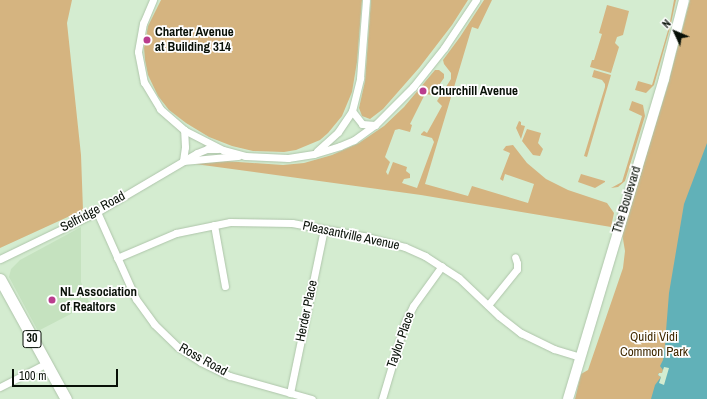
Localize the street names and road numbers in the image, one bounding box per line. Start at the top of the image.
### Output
street label: The Boulevard [609,165,645,235]
street label: Selfridge Road [58,188,128,236]
street label: Pleasantville Avenue [301,218,401,254]
street label: Herder Place [293,279,321,343]
street label: Taylor Place [384,310,418,370]
road number: 30 [22,329,42,349]
street label: Ross Road [176,340,230,380]

